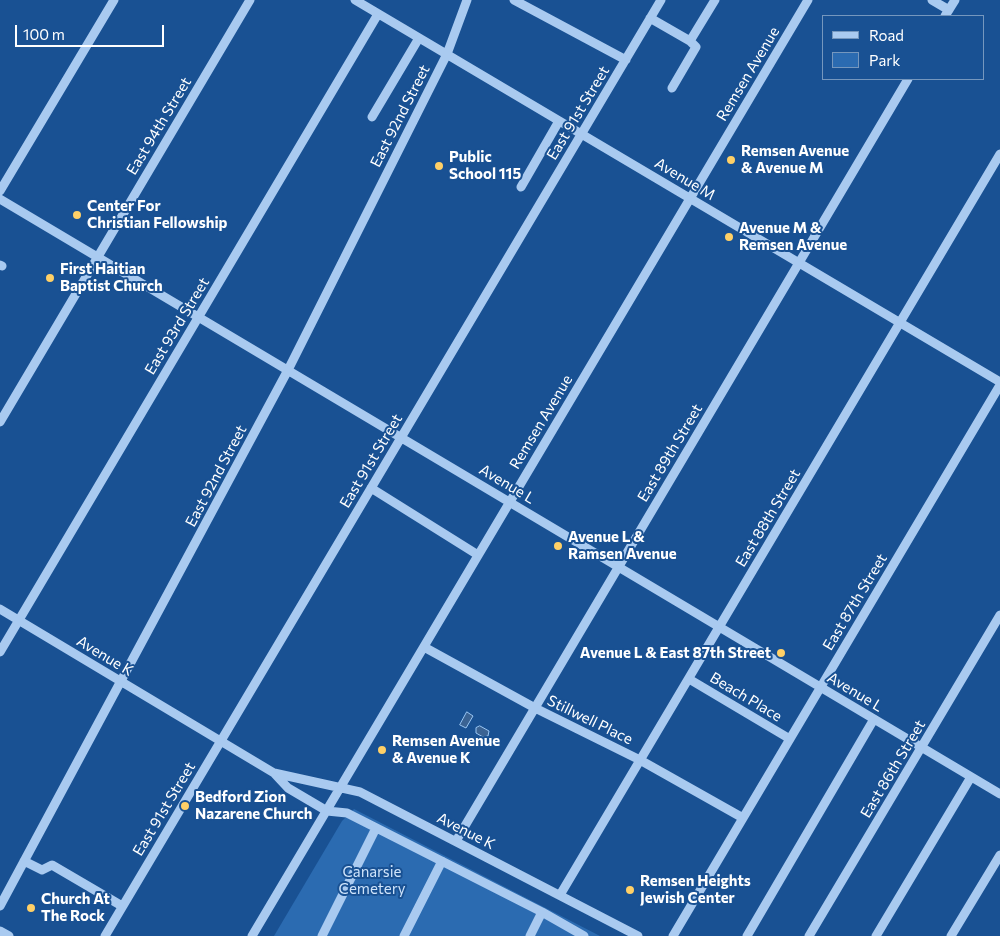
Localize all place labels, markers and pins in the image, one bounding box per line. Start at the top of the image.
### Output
place label: Remsen Avenue & Avenue M [741,142,849,177]
place label: Public School 115 [449,148,521,183]
marker: Remsen Avenue & Avenue M [725,154,737,166]
marker: Public School 115 [433,160,445,172]
place label: Center For Christian Fellowship [87,197,227,232]
marker: Center For Christian Fellowship [71,209,83,221]
place label: Avenue M & Remsen Avenue [739,219,847,254]
marker: Avenue M & Remsen Avenue [723,231,735,243]
place label: First Haitian Baptist Church [60,260,163,295]
marker: First Haitian Baptist Church [44,272,56,284]
place label: Avenue L & Ramsen Avenue [568,528,677,563]
marker: Avenue L & Ramsen Avenue [552,540,564,552]
place label: Avenue L & East 87th Street [580,644,771,662]
marker: Avenue L & East 87th Street [775,647,787,659]
place label: Remsen Avenue & Avenue K [392,732,500,767]
marker: Remsen Avenue & Avenue K [376,744,388,756]
place label: Bedford Zion Nazarene Church [195,788,313,823]
marker: Bedford Zion Nazarene Church [179,800,191,812]
place label: Remsen Heights Jewish Center [640,872,751,907]
marker: Remsen Heights Jewish Center [624,884,636,896]
place label: Church At The Rock [41,890,110,925]
marker: Church At The Rock [25,902,37,914]

